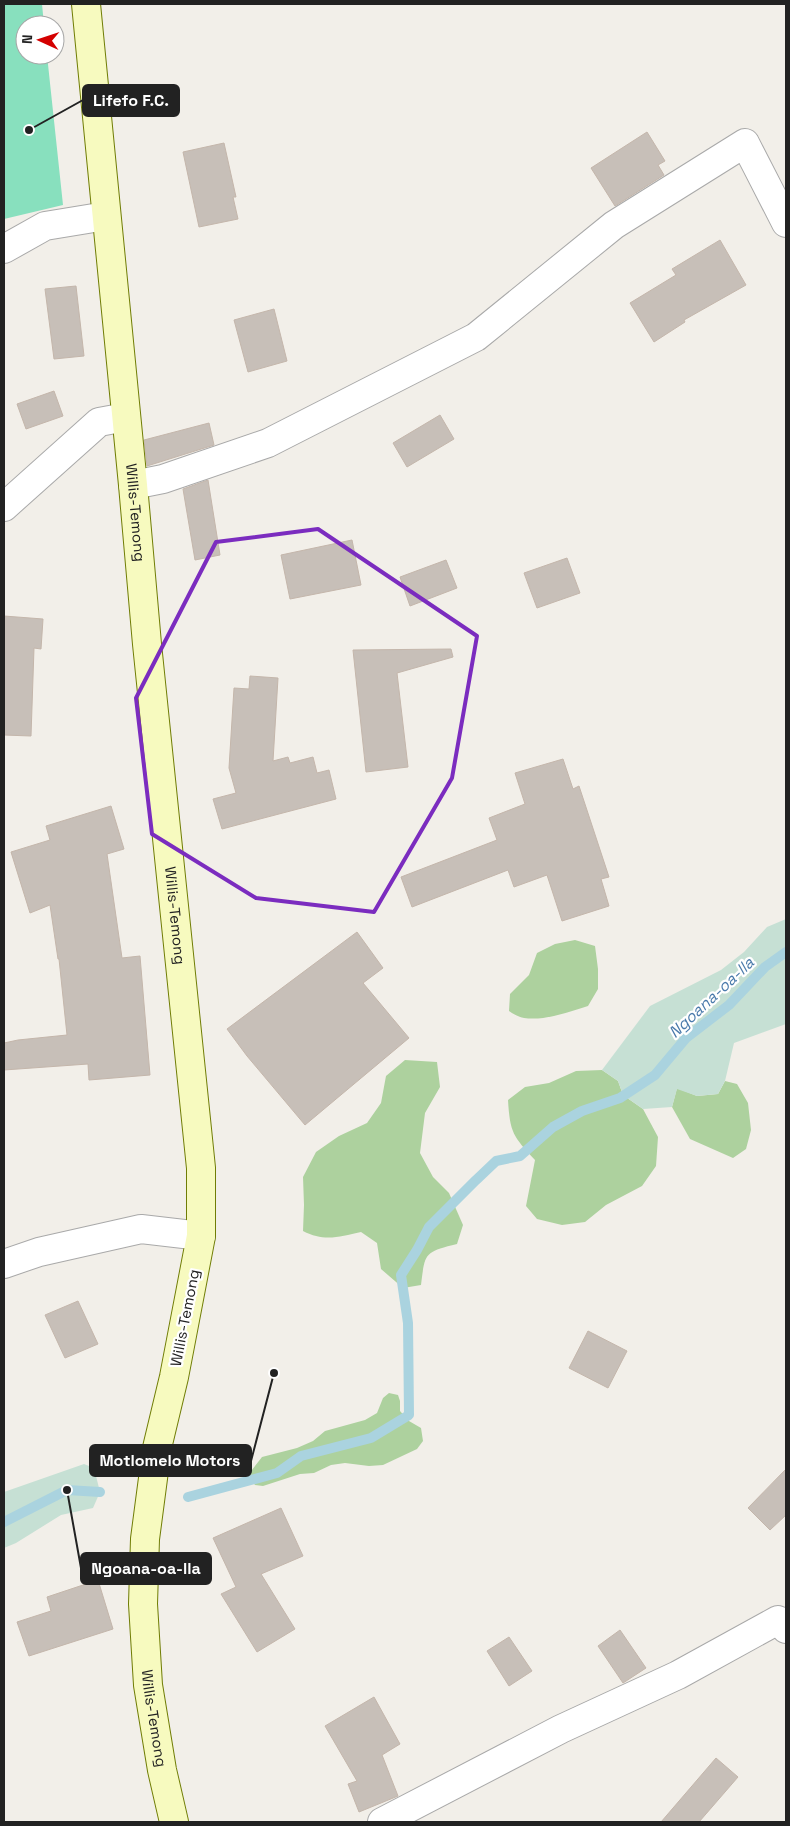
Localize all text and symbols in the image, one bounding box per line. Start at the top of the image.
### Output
north arrow [15,15,65,65]
text: N [18,34,36,44]
callout: Lifefo F.C. [83,85,179,116]
text: Lifefo F.C. [93,90,169,111]
street label: Willis-Temong [122,463,150,563]
street label: Willis-Temong [161,866,190,966]
water label: Ngoana-oa-lla [664,952,759,1042]
street label: Willis-Temong [166,1268,203,1368]
callout: Motlomelo Motors [90,1445,251,1476]
text: Motlomelo Motors [100,1450,240,1471]
callout: Ngoana-oa-lla [81,1553,211,1584]
text: Ngoana-oa-lla [91,1558,201,1579]
street label: Willis-Temong [138,1669,171,1768]

